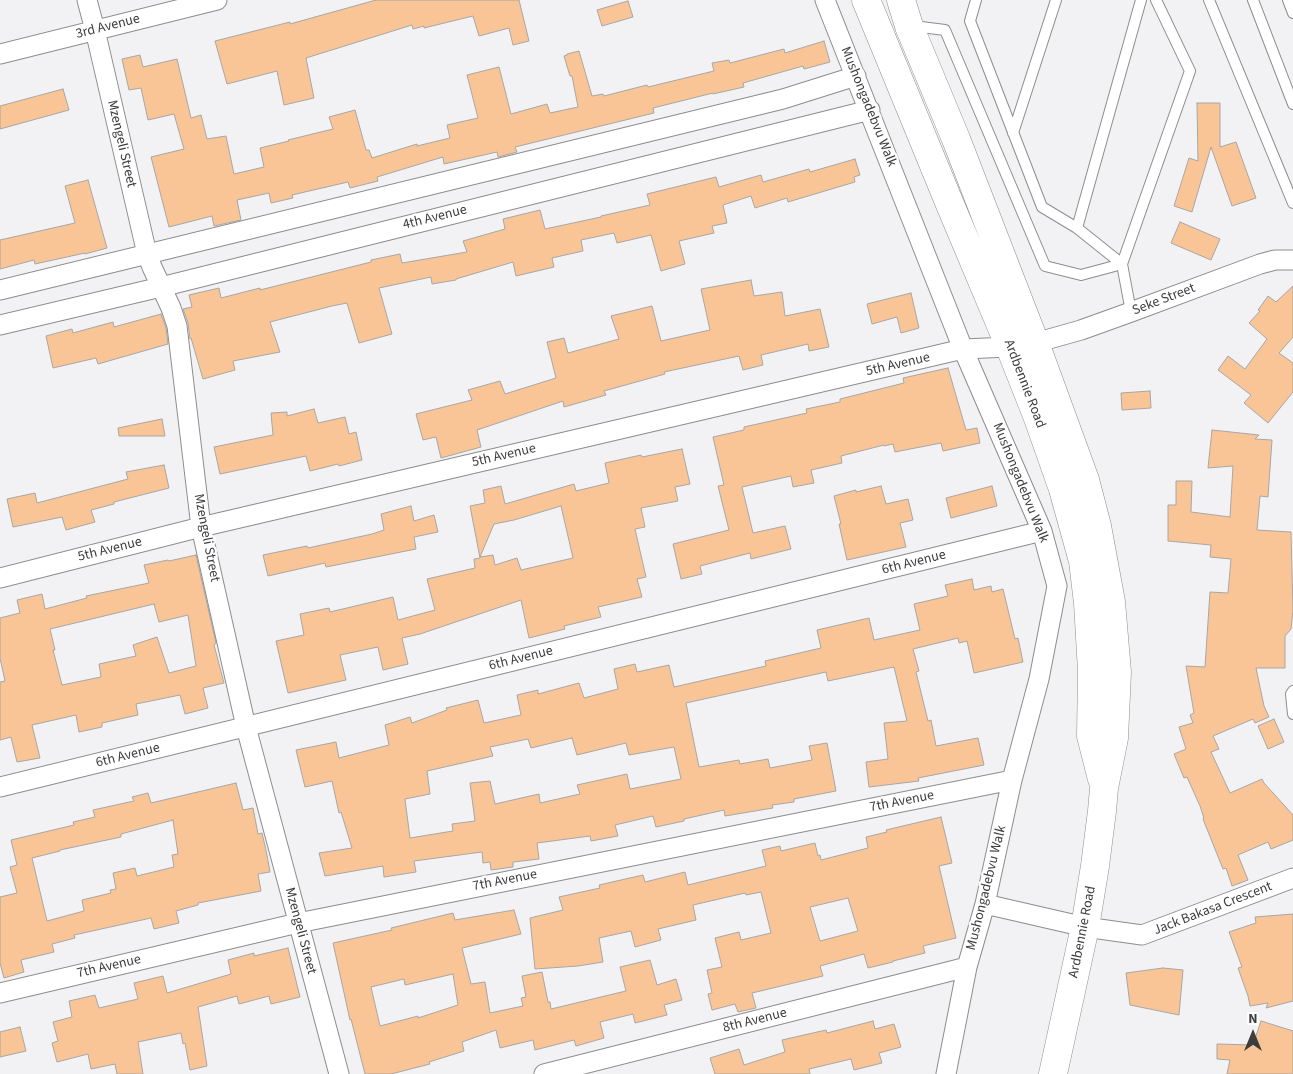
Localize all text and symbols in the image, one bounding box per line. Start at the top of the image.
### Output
street label: 3rd Avenue [74,11,142,43]
street label: Mushongadebvu Walk [836,44,900,170]
street label: Mzengeli Street [103,99,139,189]
street label: 4th Avenue [401,202,469,234]
street label: Seke Street [1130,280,1198,320]
street label: Ardbennie Road [999,337,1049,431]
street label: 5th Avenue [864,349,932,381]
street label: Mushongadebvu Walk [988,420,1052,546]
street label: 5th Avenue [470,440,538,472]
street label: Mzengeli Street [189,493,223,583]
street label: 5th Avenue [76,534,144,566]
street label: 6th Avenue [880,547,948,579]
street label: 6th Avenue [487,643,555,675]
street label: 6th Avenue [94,740,162,772]
street label: 7th Avenue [868,788,936,816]
street label: Mushongadebvu Walk [963,824,1011,952]
street label: 7th Avenue [471,867,539,895]
street label: Jack Bakasa Crescent [1151,879,1275,939]
street label: Ardbennie Road [1066,885,1100,979]
street label: Mzengeli Street [280,886,320,976]
street label: 7th Avenue [75,951,143,983]
street label: 8th Avenue [721,1005,789,1037]
north arrow [1228,1009,1278,1059]
text: N [1248,1009,1258,1029]

